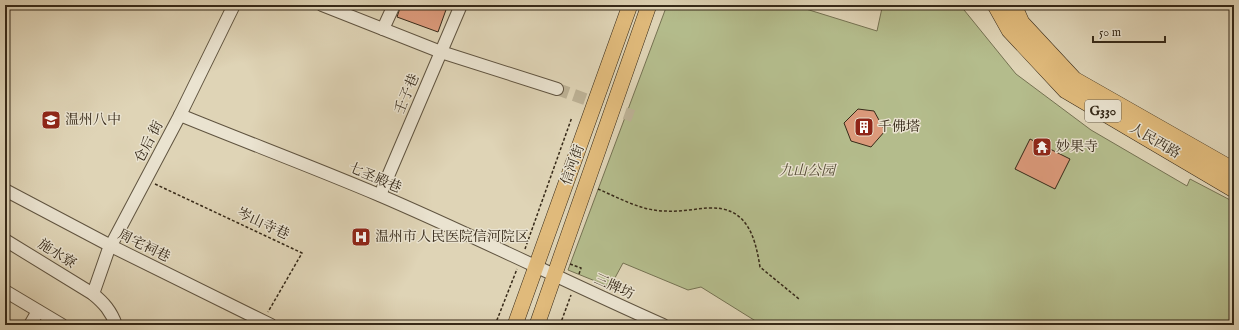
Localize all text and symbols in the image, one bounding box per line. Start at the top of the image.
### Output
scale bar [1093,18,1165,44]
text: 50 m [1099,25,1121,40]
street label: 壬子巷 [391,71,423,117]
road number: G330 [1085,100,1121,122]
school or university icon: 温州八中 [40,109,62,131]
place label: 温州八中 [65,111,121,129]
building icon: 千佛塔 [853,116,875,138]
street label: 仓后 街 [130,118,168,166]
place label: 千佛塔 [878,118,920,136]
street label: 人民西路 [1126,119,1184,163]
temple icon: 妙果寺 [1031,136,1053,158]
place label: 妙果寺 [1056,138,1098,156]
street label: 信河街 [557,142,589,188]
street label: 七圣殿巷 [346,159,404,197]
park label: 九山公园 [779,162,837,180]
street label: 岑山寺巷 [234,204,292,244]
street label: 周宅祠巷 [115,226,173,266]
hospital icon: 温州市人民医院信河院区 [350,226,372,248]
place label: 温州市人民医院信河院区 [375,228,529,246]
street label: 施水寮 [34,235,80,273]
street label: 三牌坊 [591,270,637,304]

